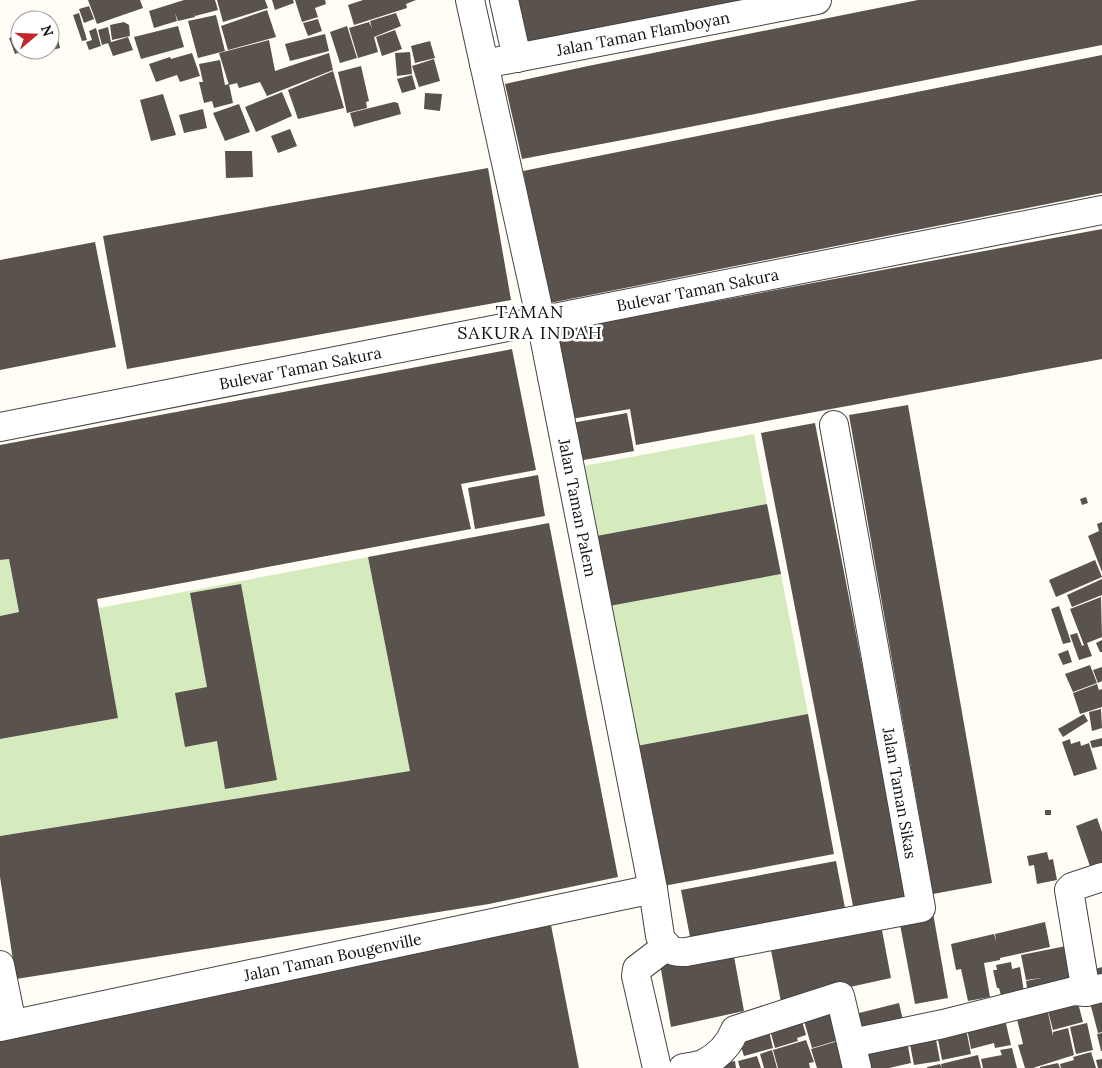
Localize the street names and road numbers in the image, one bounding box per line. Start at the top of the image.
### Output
street label: Jalan Taman Flamboyan [554,7,732,60]
street label: Bulevar Taman Sakura [615,264,780,315]
street label: Bulevar Taman Sakura [217,342,383,394]
street label: Jalan Taman Palem [554,436,601,578]
street label: Jalan Taman Sikas [878,725,921,860]
street label: Jalan Taman Bougenville [241,928,424,985]

